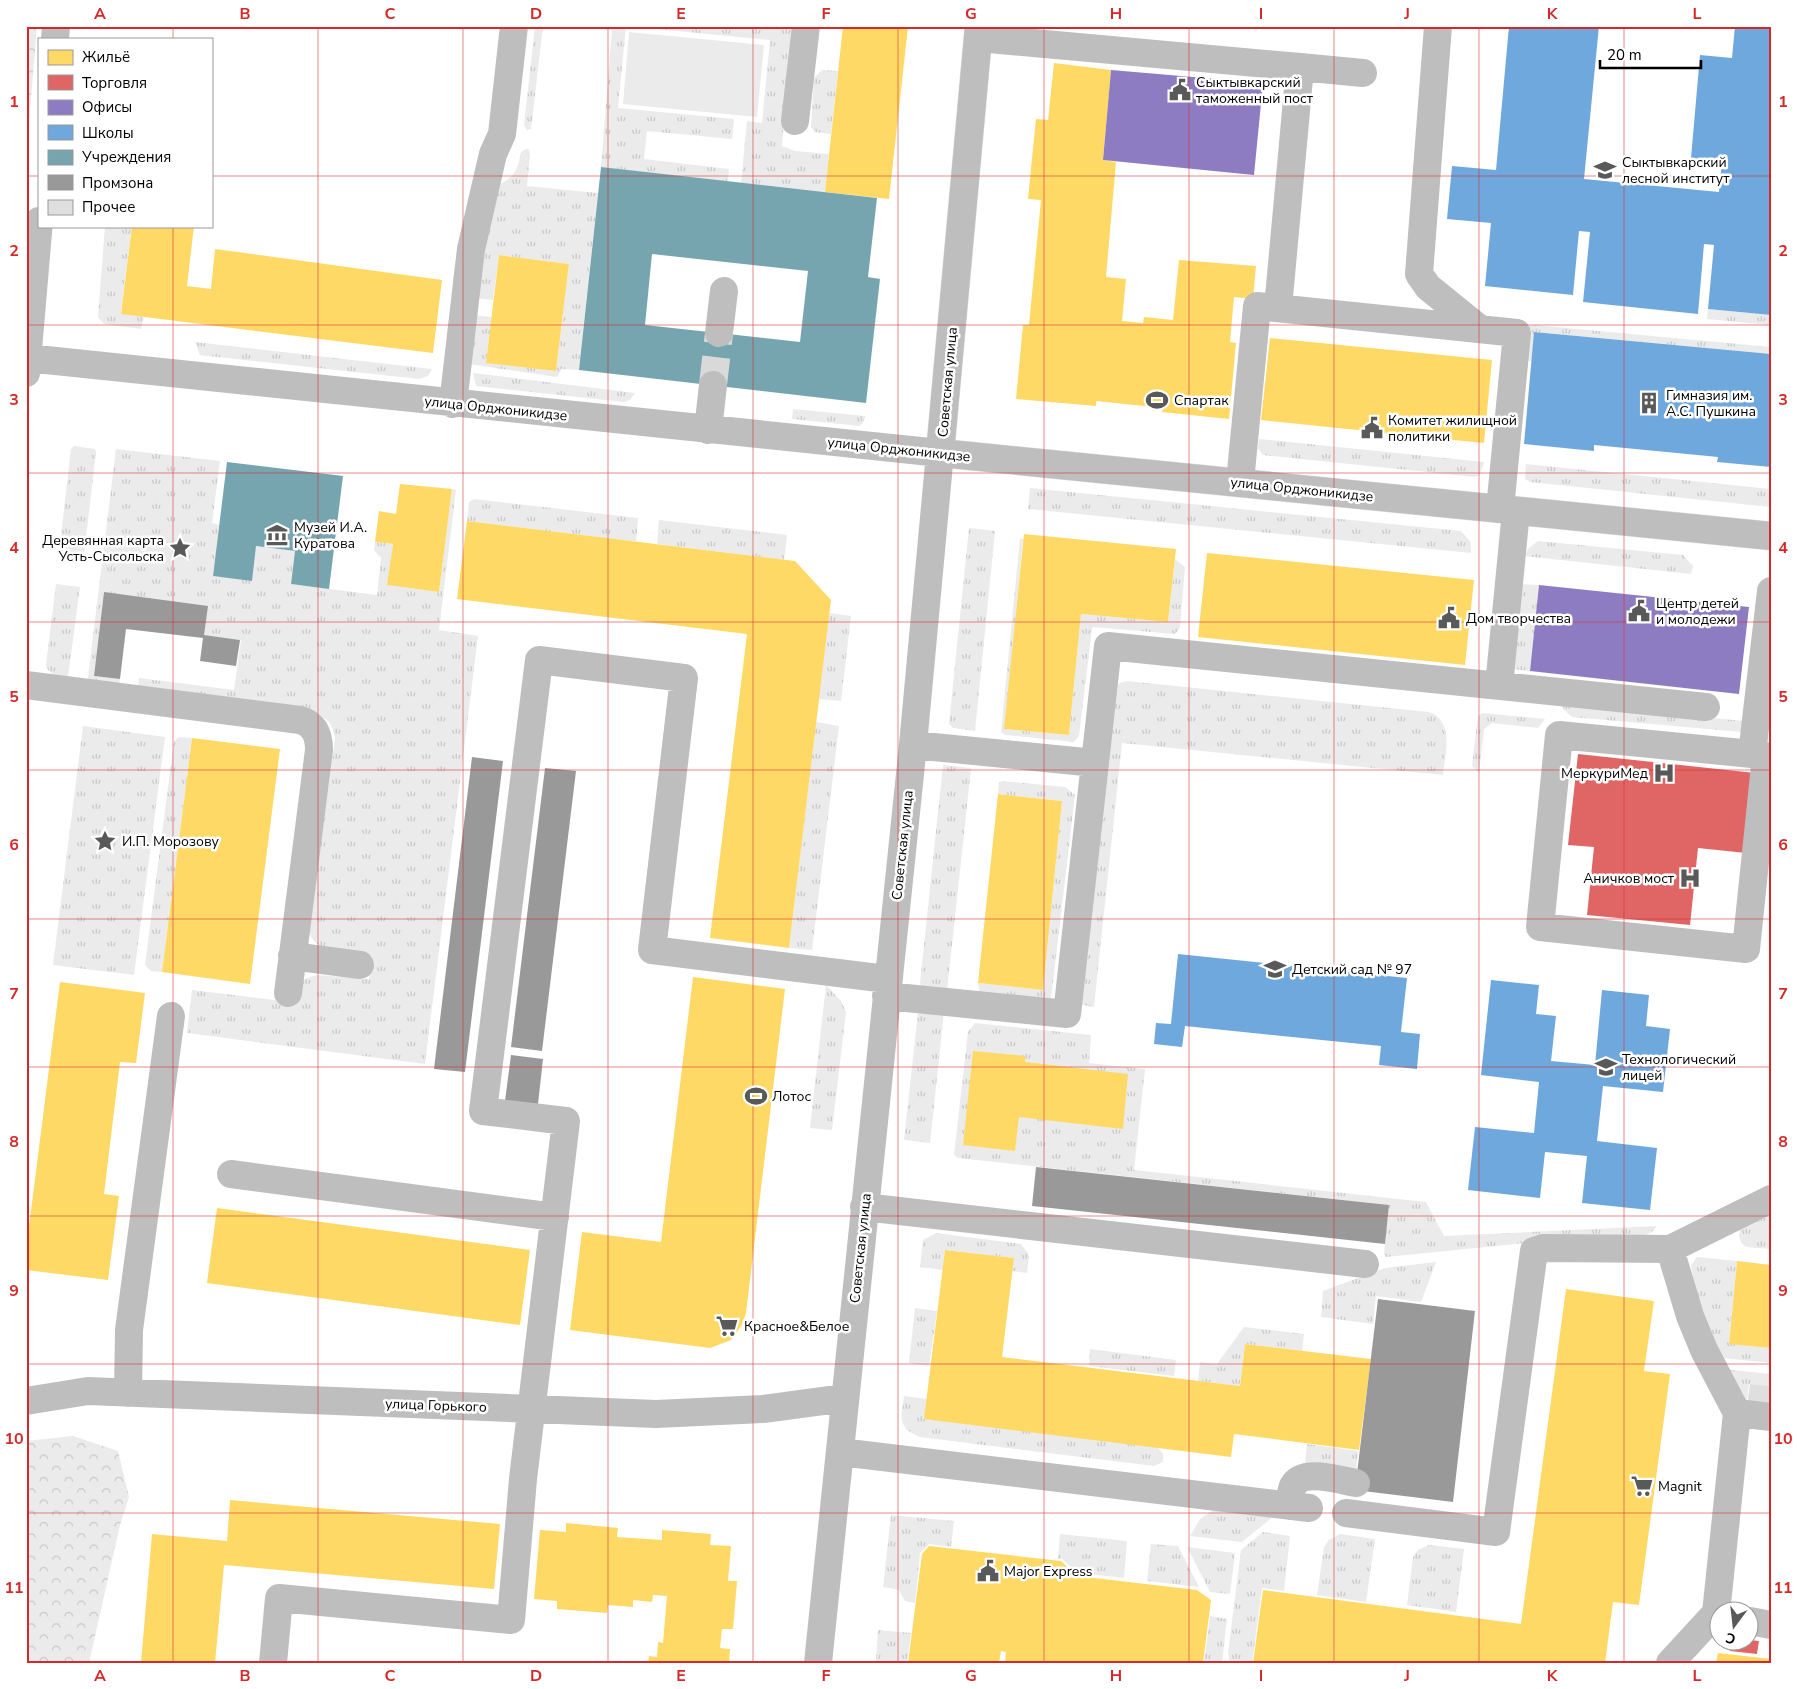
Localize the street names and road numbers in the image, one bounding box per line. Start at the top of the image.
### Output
street label: Советская улица [933,326,962,438]
street label: улица Орджоникидзе [424,392,568,425]
street label: улица Орджоникидзе [827,433,971,466]
street label: улица Орджоникидзе [1230,473,1374,506]
street label: Советская улица [887,789,918,901]
street label: Советская улица [845,1192,876,1304]
street label: улица Горького [385,1394,487,1417]

